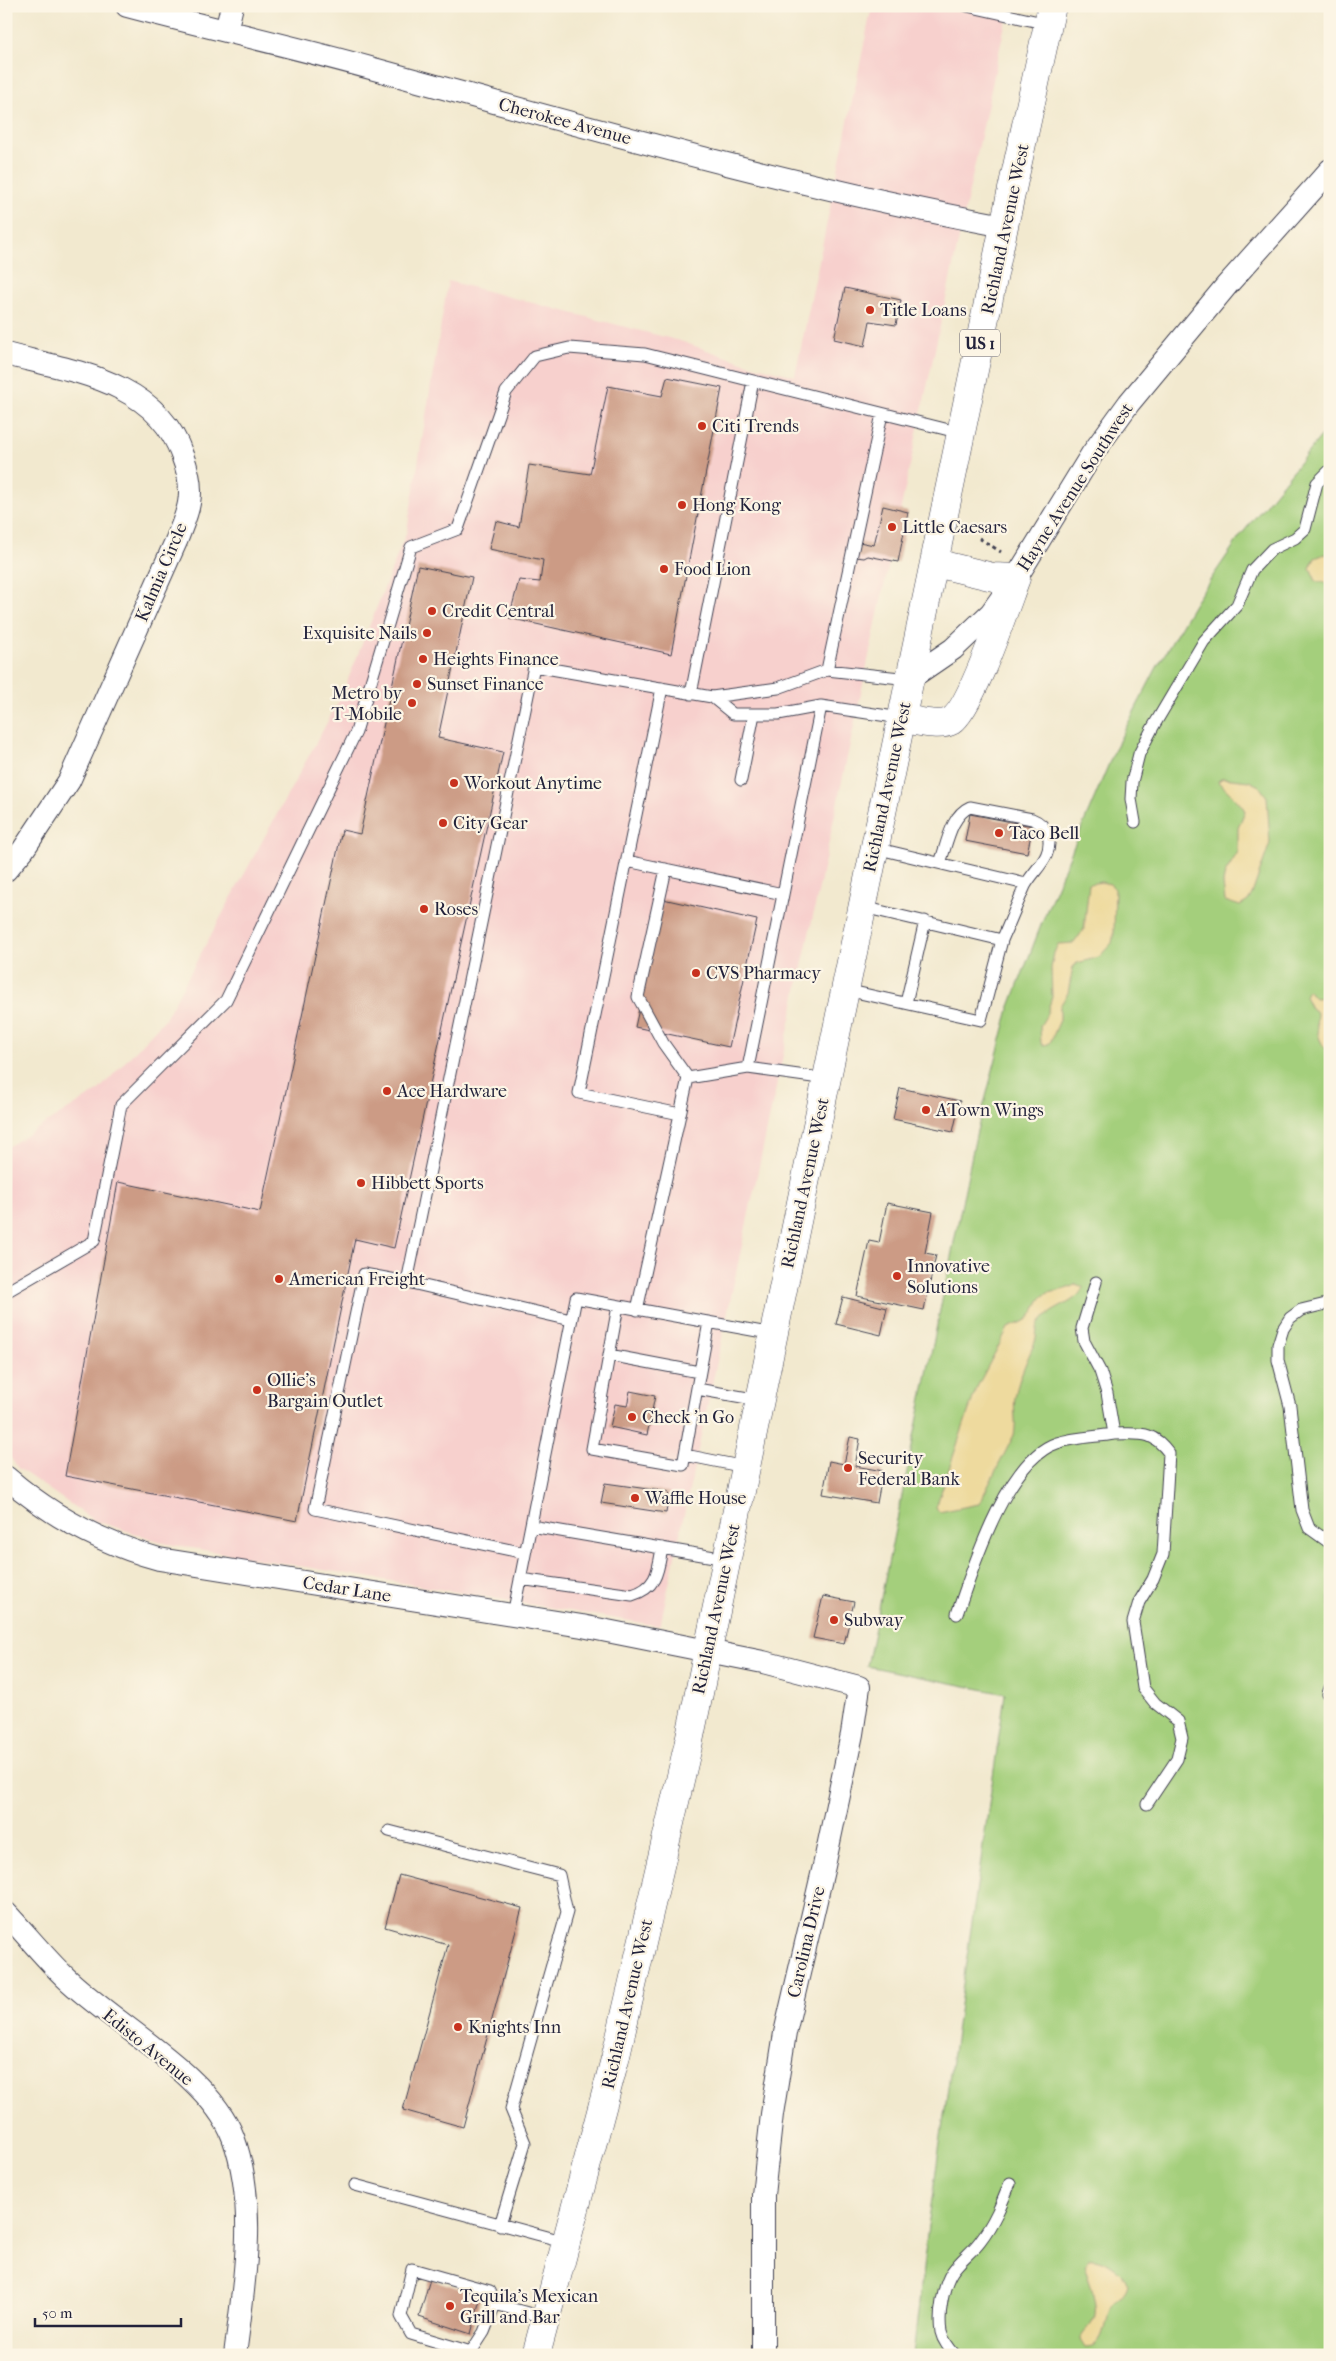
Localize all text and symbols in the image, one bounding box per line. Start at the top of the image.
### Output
street label: Cherokee Avenue [496,94,634,149]
street label: Richland Avenue West [977,141,1034,316]
place label: Title Loans [880,300,967,321]
marker: Title Loans [864,304,876,316]
road number: US 1 [960,329,1000,356]
street label: Hayne Avenue Southwest [1013,399,1138,575]
place label: Citi Trends [712,416,799,437]
marker: Citi Trends [696,420,708,432]
place label: Hong Kong [692,495,781,516]
marker: Hong Kong [676,499,688,511]
place label: Little Caesars [902,517,1007,538]
street label: Kalmia Circle [131,519,192,625]
marker: Little Caesars [886,521,898,533]
place label: Food Lion [674,559,752,580]
marker: Food Lion [658,563,670,575]
place label: Credit Central [442,601,555,622]
marker: Credit Central [426,605,438,617]
place label: Exquisite Nails [303,623,417,644]
marker: Exquisite Nails [421,627,433,639]
place label: Heights Finance [433,649,559,670]
marker: Heights Finance [417,653,429,665]
place label: Sunset Finance [427,674,544,695]
marker: Sunset Finance [411,678,423,690]
place label: Metro by T-Mobile [331,683,403,725]
marker: Metro by T-Mobile [406,697,418,709]
street label: Richland Avenue West [859,699,916,874]
place label: Workout Anytime [463,773,602,794]
marker: Workout Anytime [448,777,460,789]
place label: City Gear [453,813,528,834]
marker: City Gear [437,817,449,829]
place label: Taco Bell [1009,823,1079,844]
marker: Taco Bell [993,827,1005,839]
place label: Roses [434,899,478,920]
marker: Roses [418,903,430,915]
place label: CVS Pharmacy [706,963,822,984]
marker: CVS Pharmacy [690,967,702,979]
place label: Ace Hardware [396,1081,507,1102]
marker: Ace Hardware [381,1085,393,1097]
street label: Richland Avenue West [777,1095,834,1270]
place label: ATown Wings [935,1100,1044,1121]
marker: ATown Wings [920,1104,932,1116]
place label: Hibbett Sports [371,1173,484,1194]
marker: Hibbett Sports [355,1177,367,1189]
place label: Innovative Solutions [907,1256,990,1298]
place label: American Freight [288,1269,426,1290]
marker: Innovative Solutions [891,1270,903,1282]
marker: American Freight [273,1273,285,1285]
place label: Ollie's Bargain Outlet [267,1370,384,1412]
marker: Ollie's Bargain Outlet [251,1384,263,1396]
place label: Check 'n Go [642,1407,734,1428]
marker: Check 'n Go [626,1411,638,1423]
place label: Security Federal Bank [858,1448,960,1490]
marker: Security Federal Bank [842,1462,854,1474]
place label: Waffle House [644,1488,747,1509]
marker: Waffle House [629,1492,641,1504]
street label: Richland Avenue West [688,1521,745,1696]
street label: Cedar Lane [301,1572,393,1607]
place label: Subway [844,1610,905,1631]
marker: Subway [828,1614,840,1626]
street label: Carolina Drive [783,1884,830,2000]
street label: Richland Avenue West [598,1916,657,2091]
street label: Edisto Avenue [98,2005,197,2090]
place label: Knights Inn [468,2017,562,2038]
marker: Knights Inn [452,2021,464,2033]
place label: Tequila's Mexican Grill and Bar [460,2286,599,2328]
scale bar [35,2296,181,2328]
marker: Tequila's Mexican Grill and Bar [444,2300,456,2312]
text: 50 m [42,2304,73,2322]

